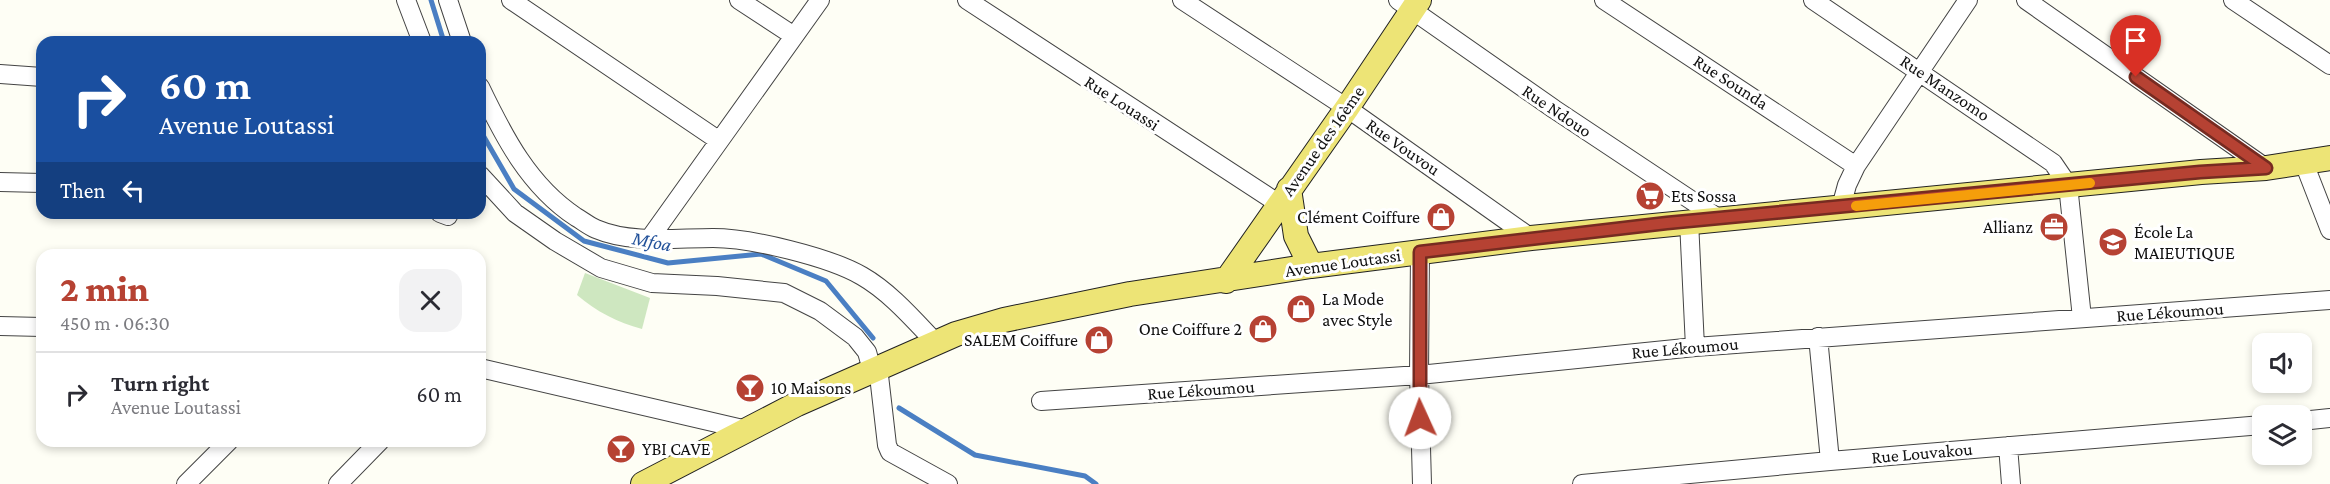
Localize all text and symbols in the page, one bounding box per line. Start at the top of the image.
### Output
pin [2110,15,2161,77]
icon: arrive [2119,24,2152,57]
street label: Rue Sounda [1690,50,1772,114]
street label: Rue Manzomo [1897,51,1994,125]
icon: right [60,60,138,138]
text: 60 m [159,61,251,108]
street label: Rue Louassi [1081,71,1163,135]
street label: Rue Ndouo [1519,81,1595,141]
street label: Avenue des 16ème [1278,82,1368,200]
text: Avenue Loutassi [159,110,334,140]
street label: Rue Vouvou [1362,114,1444,180]
icon: left [117,174,150,207]
text: Then [60,178,105,203]
supermarket icon: Ets Sossa [1634,180,1666,212]
place label: Ets Sossa [1671,186,1737,206]
shop icon: Clément Coiffure [1425,201,1457,233]
place label: Clément Coiffure [1297,207,1420,227]
office icon: Allianz [2038,211,2070,243]
place label: Allianz [1983,217,2033,237]
place label: École La MAIEUTIQUE [2134,222,2235,263]
water label: Mfoa [629,226,673,257]
school or university icon: École La MAIEUTIQUE [2097,226,2129,258]
street label: Avenue Loutassi [1284,245,1403,281]
text: 2 min [60,269,149,309]
button: close [399,269,462,332]
place label: La Mode avec Style [1322,289,1392,330]
shop icon: La Mode avec Style [1285,293,1317,325]
street label: Rue Lékoumou [2116,298,2225,326]
text: 450 m · 06:30 [60,312,170,334]
shop icon: One Coiffure 2 [1247,313,1279,345]
place label: One Coiffure 2 [1139,319,1242,339]
shop icon: SALEM Coiffure [1083,324,1115,356]
place label: SALEM Coiffure [964,330,1078,350]
street label: Rue Lékoumou [1631,333,1740,363]
map controls [2252,333,2312,465]
button: sound [2252,333,2312,393]
text: Turn right [111,371,209,396]
bar icon: 10 Maisons [734,372,766,404]
street label: Rue Lékoumou [1147,376,1256,404]
icon: right [60,378,93,411]
place label: 10 Maisons [771,378,851,398]
text: 60 m [417,382,462,407]
position arrow [1388,386,1452,450]
text: Avenue Loutassi [111,396,241,418]
button: layers [2252,405,2312,465]
bar icon: YBI CAVE [605,433,637,465]
place label: YBI CAVE [642,439,711,459]
street label: Rue Louvakou [1871,439,1974,467]

